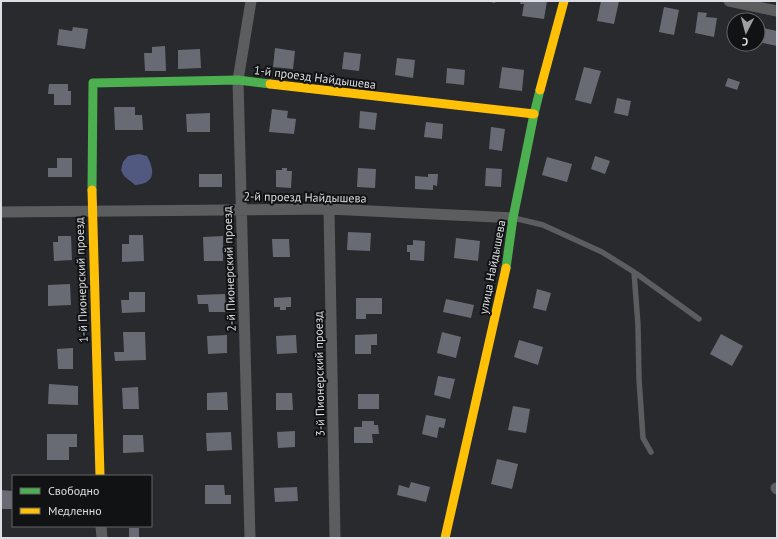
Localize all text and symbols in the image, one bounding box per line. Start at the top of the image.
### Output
north arrow [726,12,766,52]
text: С [741,35,749,49]
street label: 1-й проезд Найдышева [253,62,377,92]
street label: 2-й проезд Найдышева [243,188,367,206]
street label: 2-й Пионерский проезд [219,206,239,332]
street label: 1-й Пионерский проезд [71,217,91,343]
street label: улица Найдышева [476,219,508,315]
street label: 3-й Пионерский проезд [310,311,328,437]
legend [12,475,152,527]
text: Свободно [48,483,99,498]
text: Медленно [48,503,102,518]

